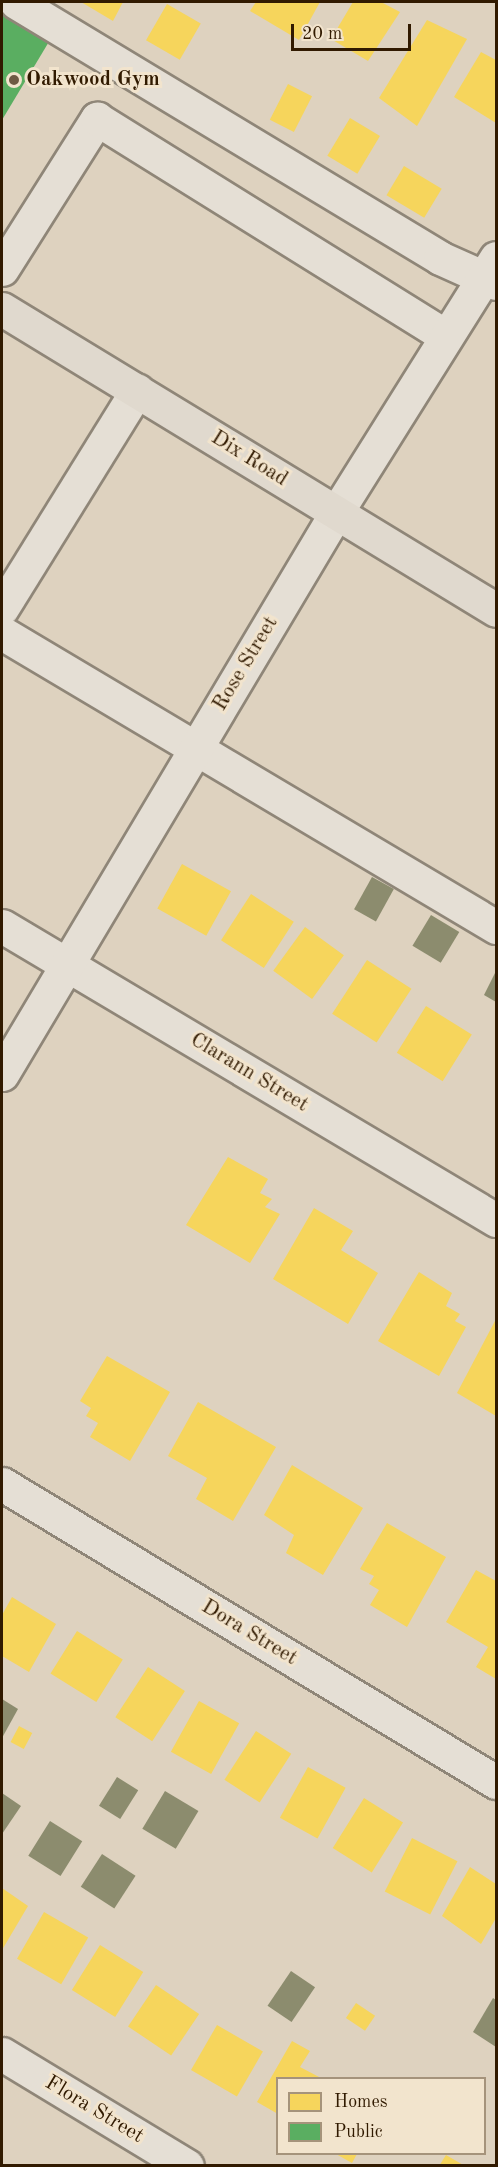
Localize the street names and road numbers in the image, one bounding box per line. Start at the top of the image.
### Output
street label: Dix Road [206,426,292,492]
street label: Rose Street [208,612,284,716]
street label: Clarann Street [185,1028,313,1118]
street label: Dora Street [197,1595,301,1671]
street label: Flora Street [40,2071,148,2149]

